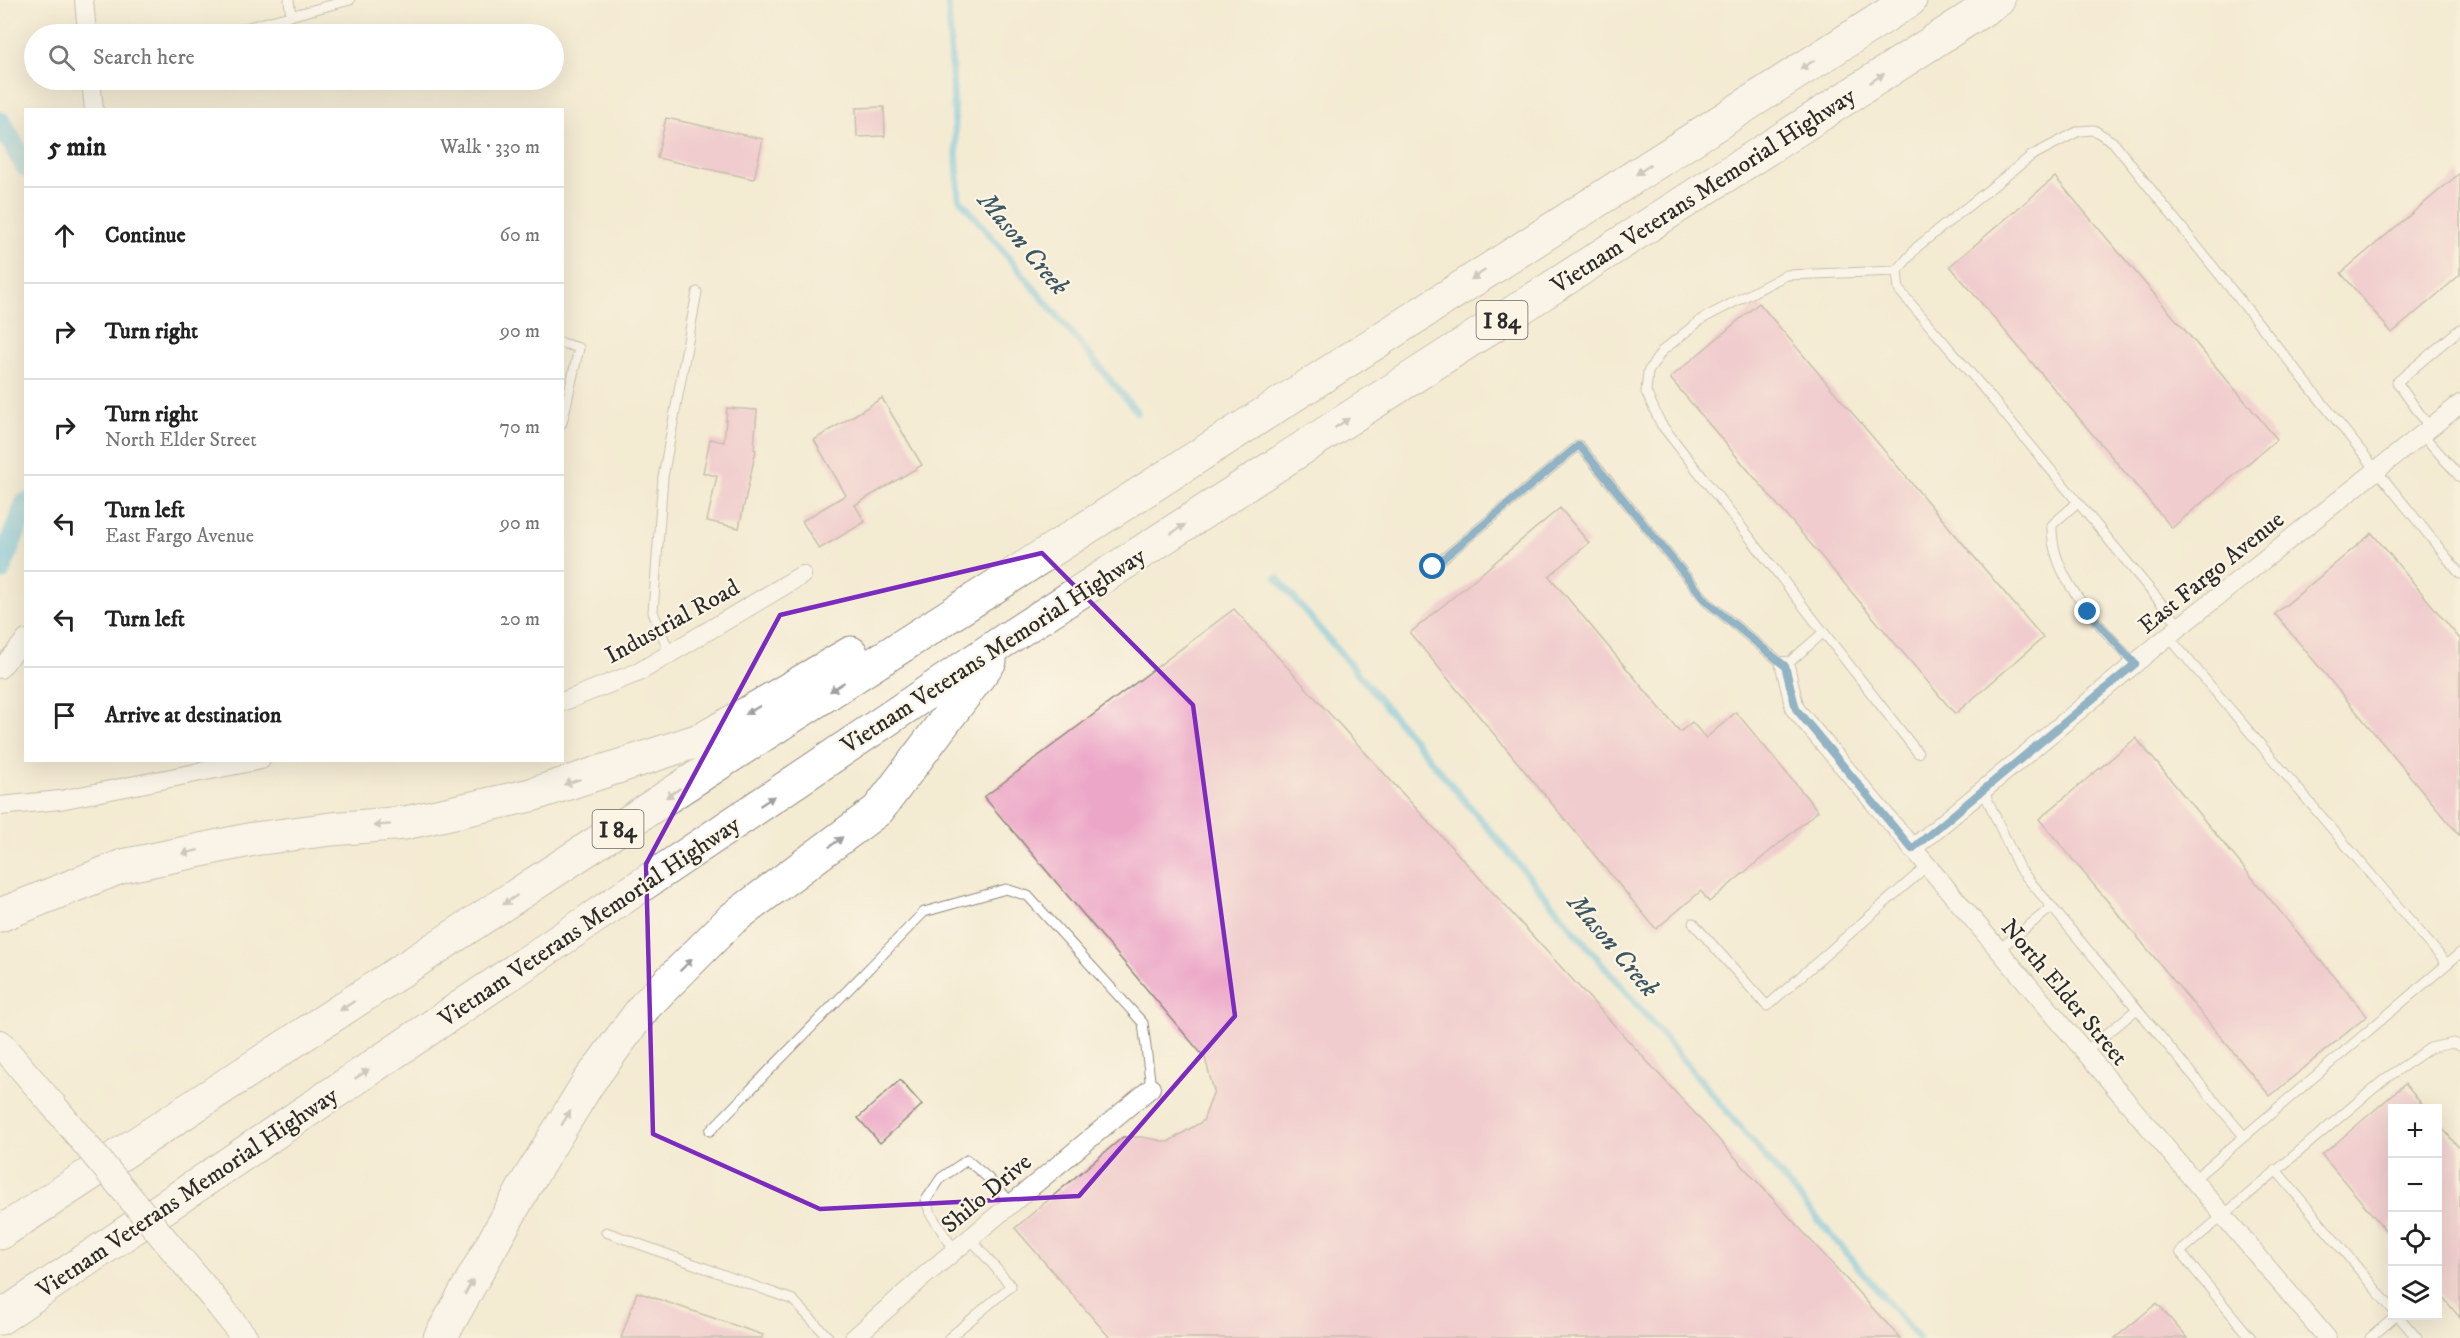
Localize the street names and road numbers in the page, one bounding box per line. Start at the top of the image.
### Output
street label: Vietnam Veterans Memorial Highway [1545,81,1862,301]
road number: I 84 [1476,301,1528,339]
street label: East Fargo Avenue [2133,505,2291,641]
street label: Vietnam Veterans Memorial Highway [835,541,1152,761]
street label: Industrial Road [600,573,745,671]
street label: Vietnam Veterans Memorial Highway [432,809,746,1035]
road number: I 84 [592,810,644,848]
street label: North Elder Street [1994,913,2134,1072]
street label: Vietnam Veterans Memorial Highway [30,1080,344,1306]
street label: Shilo Drive [935,1147,1038,1240]

